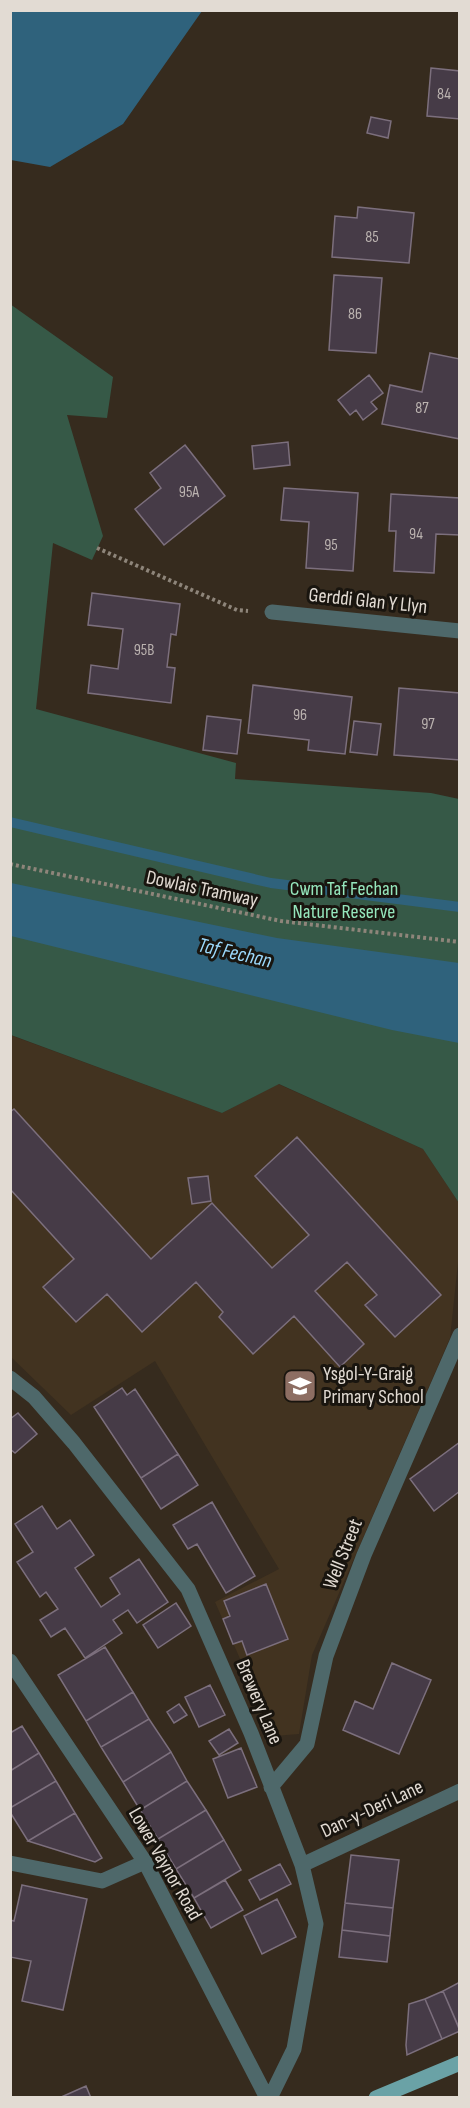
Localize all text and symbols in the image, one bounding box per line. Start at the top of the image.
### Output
house number: 84 [437,85,451,104]
house number: 85 [365,228,379,247]
house number: 86 [348,305,362,324]
house number: 87 [415,399,429,418]
house number: 95A [179,483,199,502]
house number: 94 [409,525,423,544]
house number: 95 [324,536,338,555]
street label: Gerddi Glan Y Llyn [307,583,429,619]
house number: 95B [134,641,154,660]
house number: 96 [293,706,307,725]
house number: 97 [421,715,435,734]
street label: Dowlais Tramway [144,865,260,913]
park label: Cwm Taf Fechan Nature Reserve [290,877,398,924]
water label: Taf Fechan [196,932,274,974]
place label: Ysgol-Y-Graig Primary School [323,1362,424,1409]
school or university icon: Ysgol-Y-Graig Primary School [282,1368,318,1404]
street label: Well Street [318,1515,368,1593]
street label: Brewery Lane [230,1656,288,1748]
street label: Dan-y-Deri Lane [317,1775,427,1843]
street label: Lower Vaynor Road [123,1803,207,1925]

